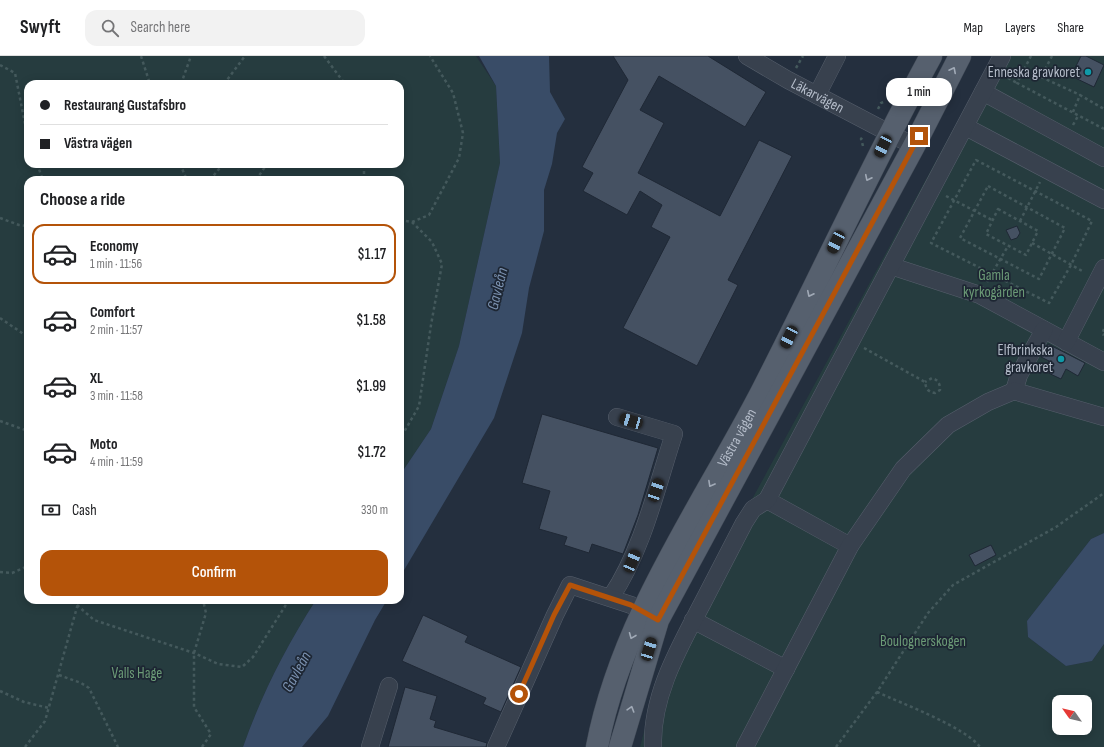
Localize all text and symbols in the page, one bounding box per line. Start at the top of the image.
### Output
search box [85,10,365,46]
text: Swyft [20,16,61,39]
icon: search [99,17,121,39]
text: Search here [131,18,190,37]
text: Map [963,19,983,36]
text: Layers [1005,19,1035,36]
text: Share [1057,19,1084,36]
place label: Enneska gravkoret [988,63,1080,82]
one-way arrow [949,67,956,74]
marker: Enneska gravkoret [1083,67,1093,77]
street label: Läkarvägen [788,74,847,117]
callout: 1 min [886,78,952,106]
text: 1 min [907,84,931,100]
text: Restaurang Gustafsbro [64,96,186,115]
route end [910,127,928,145]
car [872,133,894,159]
text: Västra vägen [64,134,132,153]
one-way arrow [865,173,873,181]
text: Choose a ride [40,189,125,210]
car [825,229,847,255]
icon: car [42,236,78,272]
text: Economy [90,237,139,256]
text: $1.17 [357,245,386,264]
text: 1 min · 11:56 [90,256,142,272]
water label: Gavleån [484,266,512,312]
park label: Gamla kyrkogården [963,266,1025,302]
one-way arrow [807,290,815,297]
icon: car [42,302,78,338]
text: Comfort [90,303,135,322]
text: $1.58 [356,311,386,330]
text: 2 min · 11:57 [90,322,142,338]
car [778,324,800,350]
place label: Elfbrinkska gravkoret [998,341,1053,377]
marker: Elfbrinkska gravkoret [1056,354,1066,364]
icon: car [42,368,78,404]
text: XL [90,369,103,388]
text: $1.99 [356,377,386,396]
text: 3 min · 11:58 [90,388,143,404]
street label: Västra vägen [713,405,761,470]
car [618,412,644,430]
icon: car [42,434,78,470]
text: Moto [90,435,117,454]
text: $1.72 [357,443,386,462]
text: 4 min · 11:59 [90,454,143,470]
car [647,477,665,503]
one-way arrow [709,480,716,487]
icon: cash [40,499,62,521]
text: Cash [72,501,97,520]
text: 330 m [361,502,388,518]
car [622,548,642,574]
button: Confirm [40,550,388,596]
park label: Boulognerskogen [880,632,966,651]
one-way arrow [628,633,636,640]
car [640,636,658,662]
water label: Gavleån [278,648,316,695]
park label: Valls Hage [112,664,162,683]
route start [510,685,528,703]
north arrow [1052,695,1092,735]
map controls [1052,695,1092,735]
one-way arrow [626,706,635,713]

